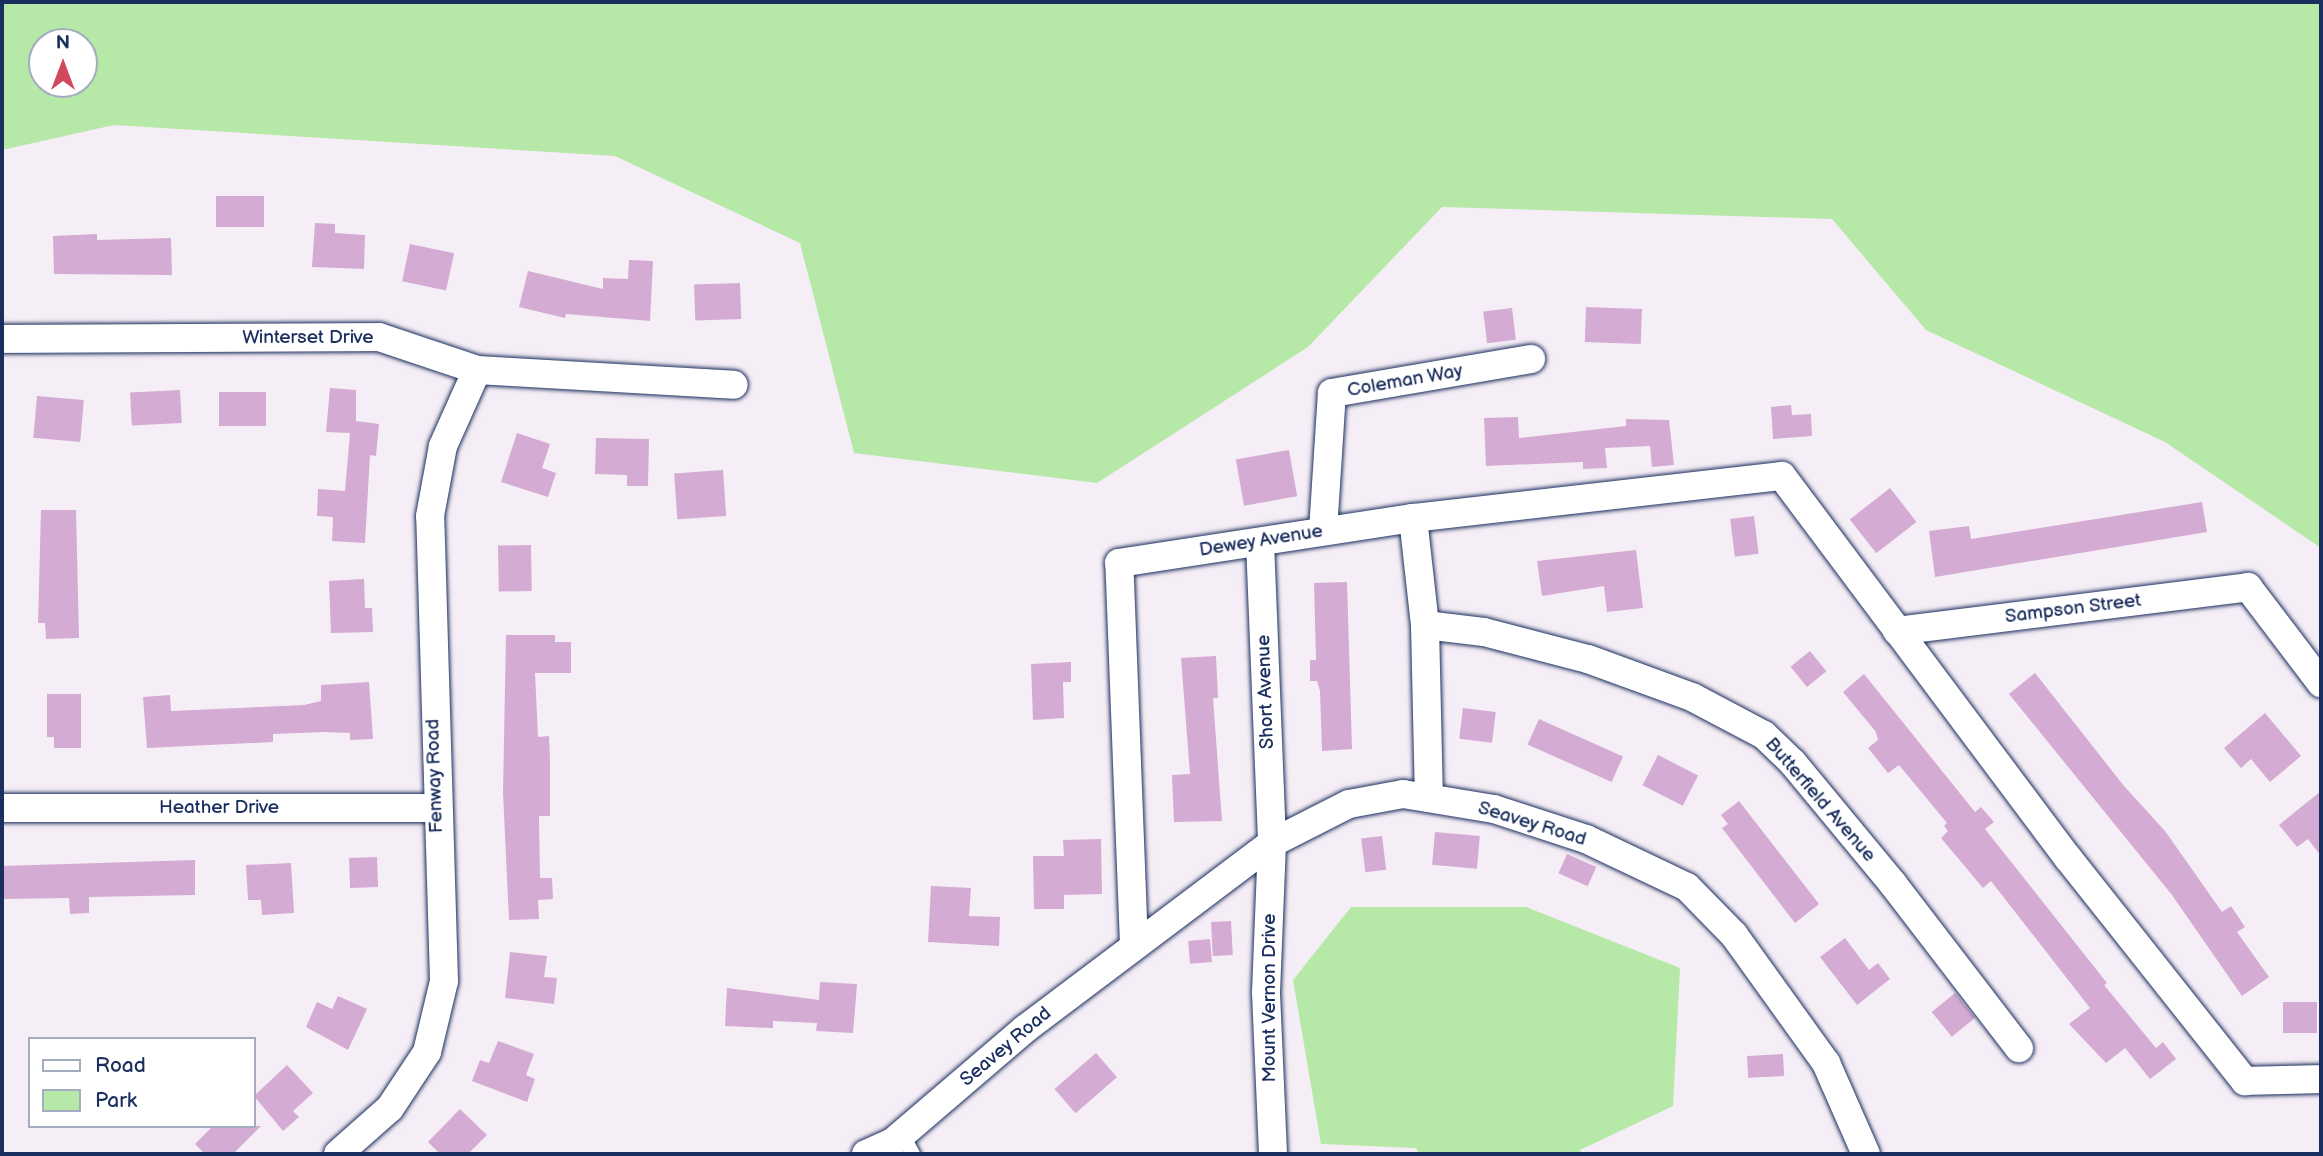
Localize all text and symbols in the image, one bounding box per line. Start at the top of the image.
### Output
north arrow [28,28,98,98]
text: N [56,32,70,55]
street label: Winterset Drive [242,327,374,349]
street label: Coleman Way [1345,360,1465,402]
street label: Dewey Avenue [1197,520,1325,562]
street label: Sampson Street [2004,589,2142,629]
street label: Short Avenue [1253,634,1279,750]
street label: Fenway Road [422,718,448,834]
street label: Butterfield Avenue [1760,733,1880,867]
street label: Heather Drive [159,797,279,819]
street label: Seavey Road [1475,797,1589,851]
street label: Mount Vernon Drive [1259,913,1281,1083]
street label: Seavey Road [955,1002,1057,1092]
legend [28,1037,256,1128]
text: Road [95,1053,146,1078]
text: Park [95,1088,137,1113]

